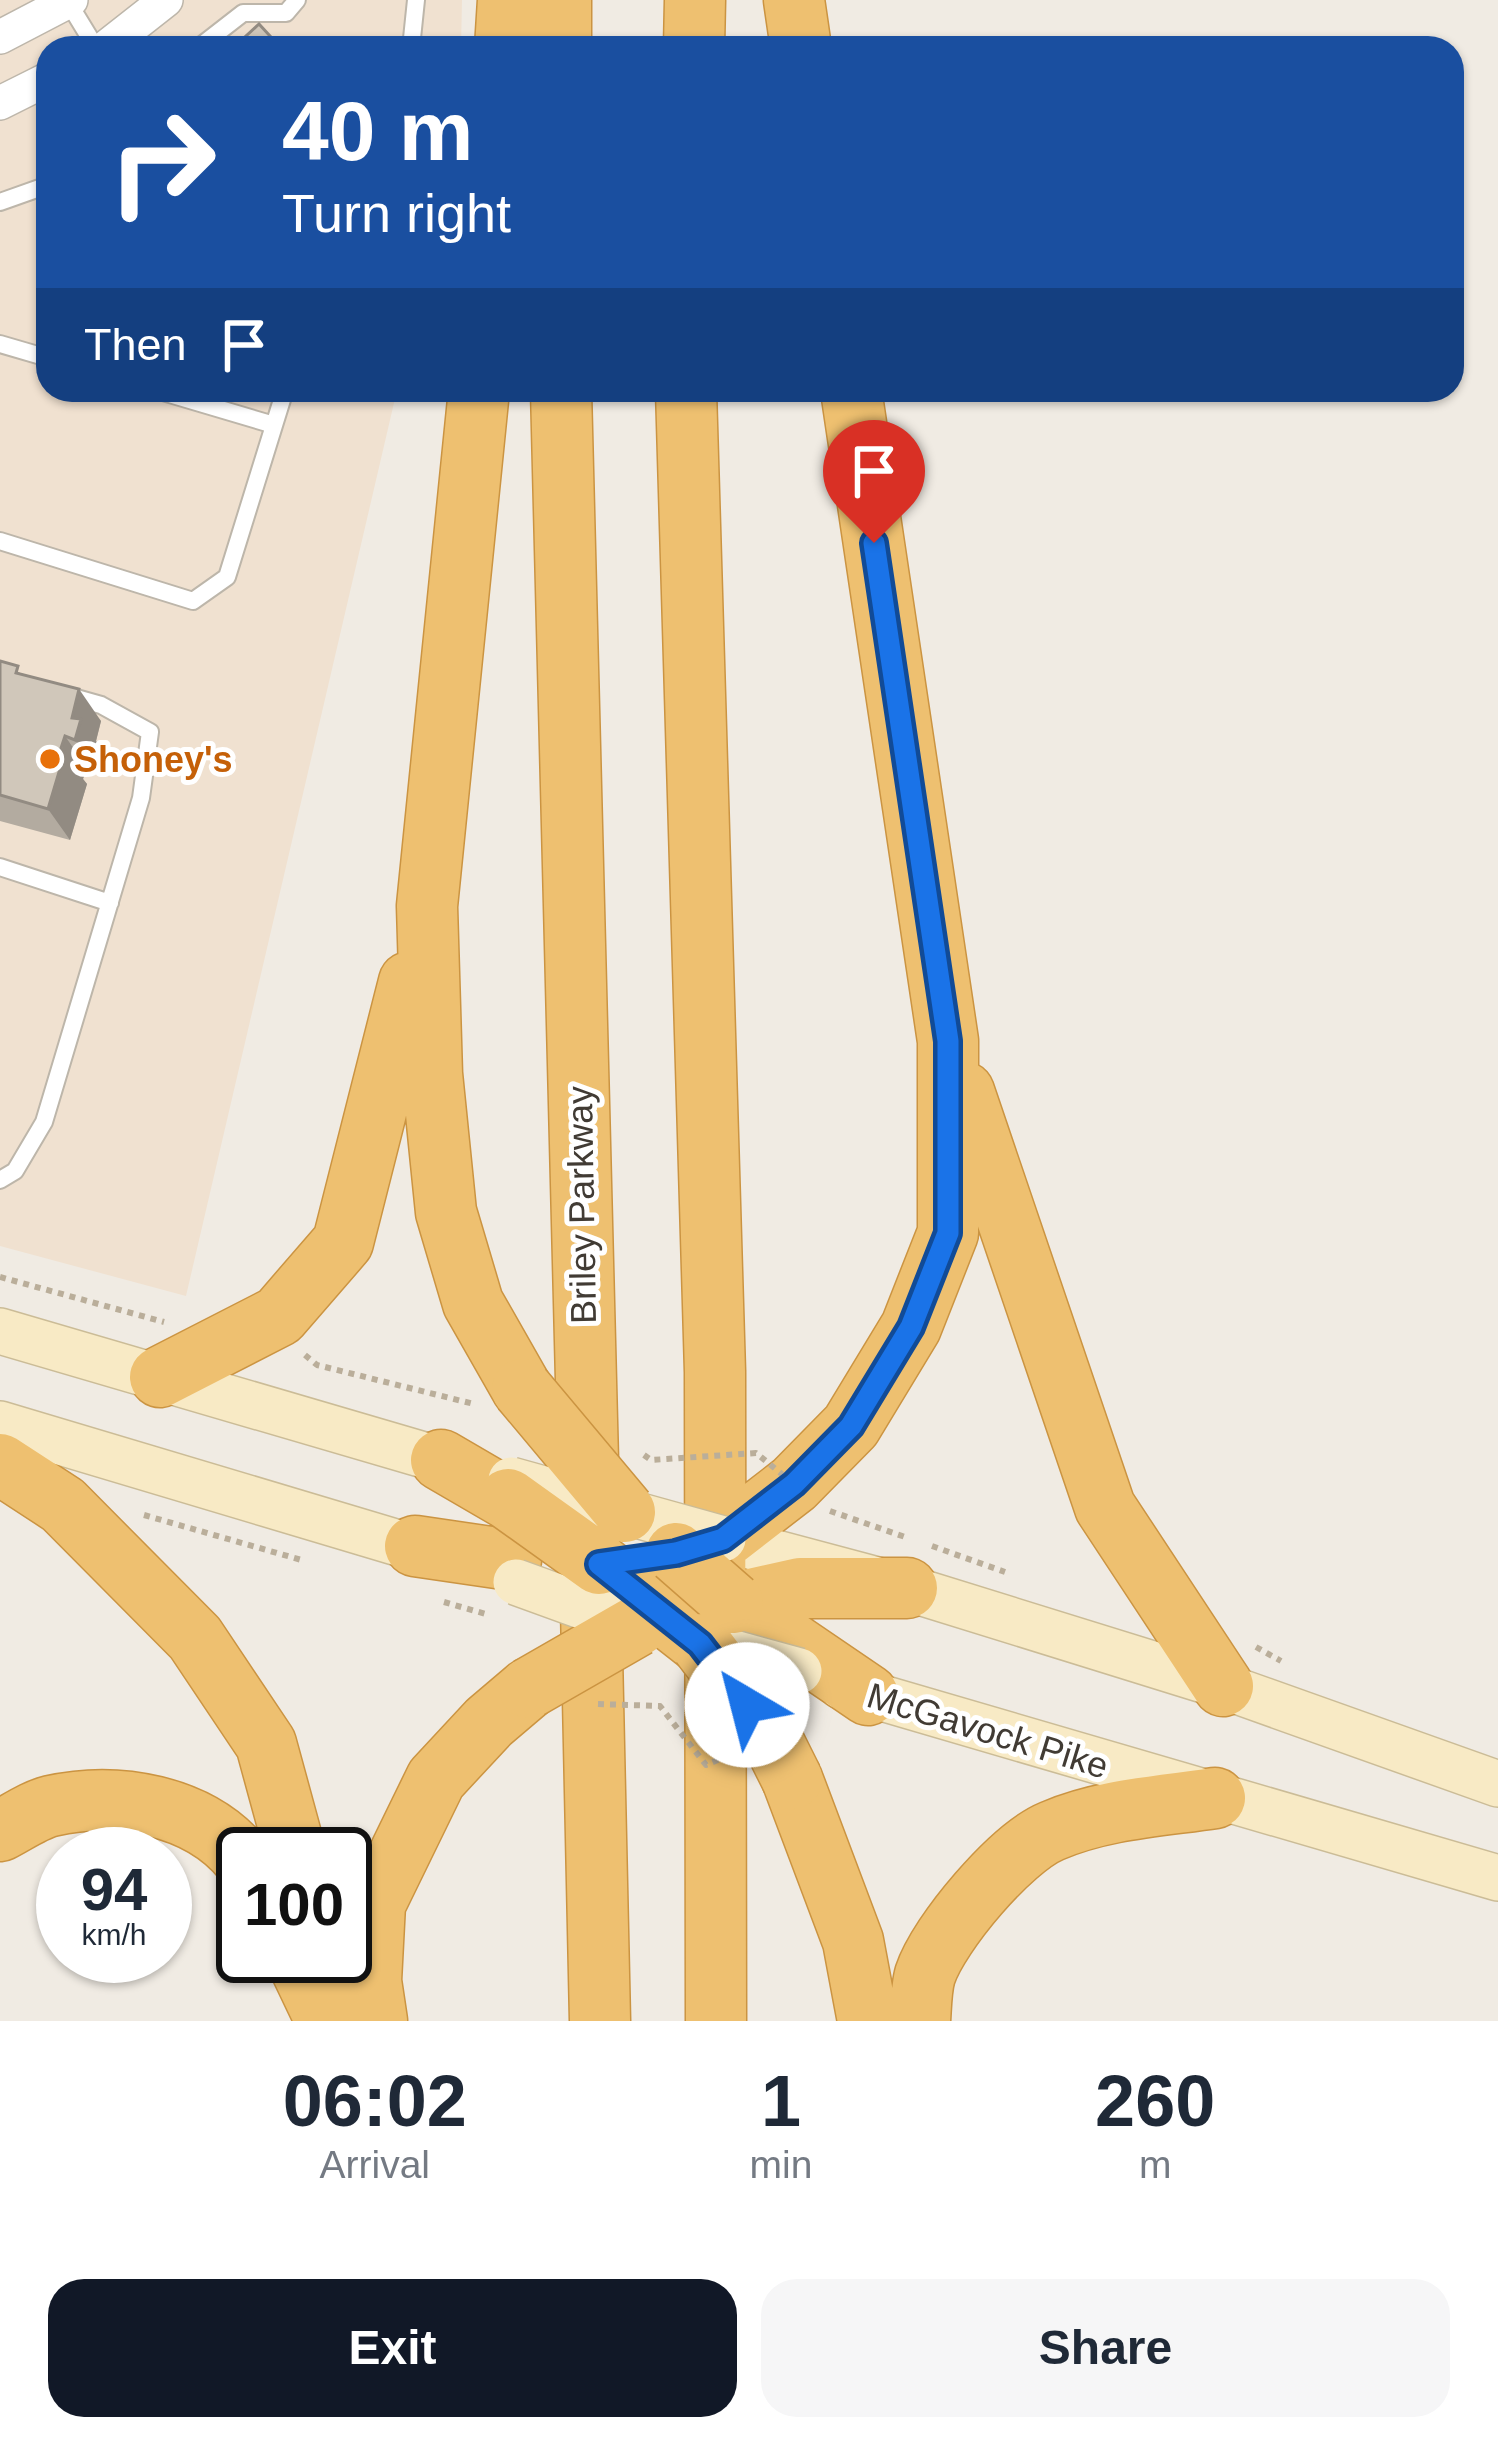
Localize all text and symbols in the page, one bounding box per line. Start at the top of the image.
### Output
icon: right [84,84,240,240]
text: 40 m [282,84,473,178]
text: Turn right [282,183,511,243]
icon: arrive [211,312,277,378]
text: Then [84,319,187,370]
pin [823,420,925,543]
icon: arrive [841,438,907,504]
place label: Shoney's [74,739,233,780]
marker: Shoney's [37,746,63,772]
street label: Briley Parkway [559,1086,604,1324]
position arrow [684,1642,810,1768]
street label: McGavock Pike [862,1674,1113,1787]
speed limit sign: 100 [216,1827,372,1983]
text: 94 [81,1856,147,1923]
text: km/h [81,1918,147,1951]
text: 06:02 [283,2061,467,2141]
text: 1 [761,2061,801,2141]
text: 260 [1095,2061,1215,2141]
text: Arrival [320,2143,430,2186]
text: min [750,2143,812,2186]
text: m [1139,2143,1171,2186]
button: Exit [48,2279,737,2417]
button: Share [761,2279,1450,2417]

